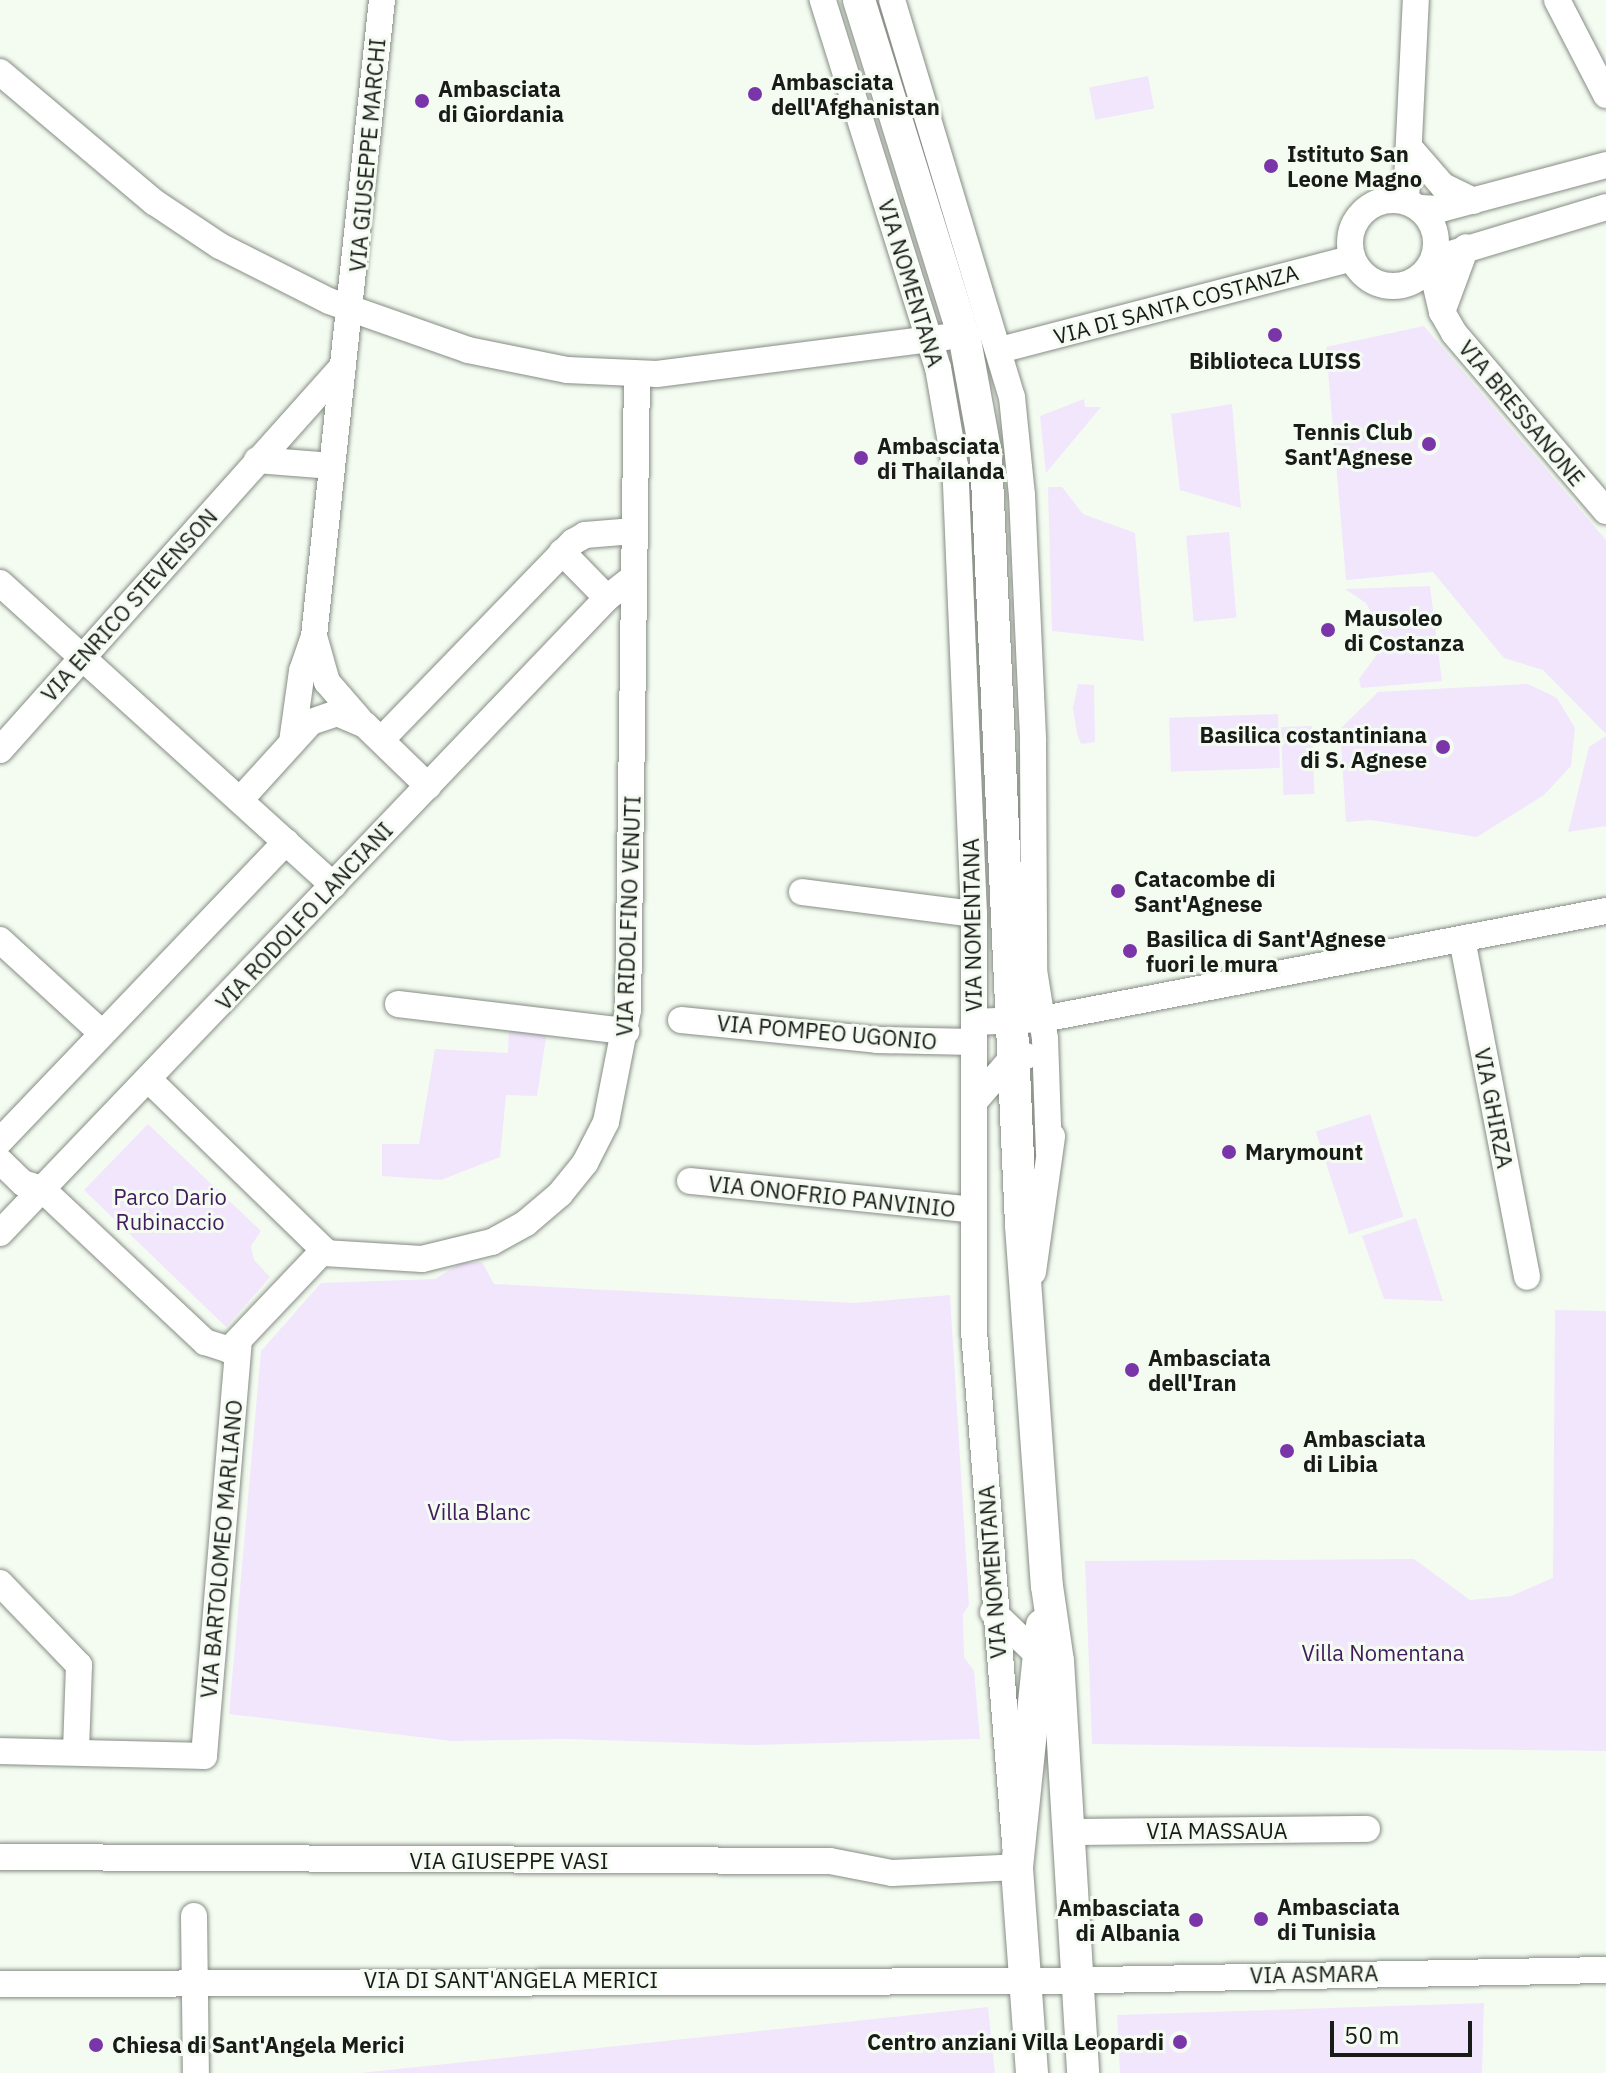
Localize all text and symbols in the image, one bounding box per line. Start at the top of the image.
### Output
street label: VIA GIUSEPPE MARCHI [344,37,390,273]
place label: Ambasciata dell'Afghanistan [771,68,940,120]
place label: Ambasciata di Giordania [438,75,564,126]
marker: Ambasciata dell'Afghanistan [746,85,764,103]
marker: Ambasciata di Giordania [413,92,431,110]
place label: Istituto San Leone Magno [1287,140,1422,192]
marker: Istituto San Leone Magno [1262,157,1280,175]
street label: VIA NOMENTANA [873,196,949,370]
street label: VIA DI SANTA COSTANZA [1051,259,1301,349]
marker: Biblioteca LUISS [1266,326,1284,344]
street label: VIA BRESSANONE [1453,335,1591,491]
place label: Biblioteca LUISS [1189,348,1361,374]
place label: Tennis Club Sant'Agnese [1284,418,1413,470]
place label: Ambasciata di Thailanda [877,432,1005,484]
marker: Tennis Club Sant'Agnese [1420,435,1438,453]
marker: Ambasciata di Thailanda [852,449,870,467]
street label: VIA ENRICO STEVENSON [35,503,223,707]
place label: Mausoleo di Costanza [1344,604,1464,656]
marker: Mausoleo di Costanza [1319,621,1337,639]
place label: Basilica costantiniana di S. Agnese [1199,721,1427,772]
marker: Basilica costantiniana di S. Agnese [1434,738,1452,756]
street label: VIA RIDOLFINO VENUTI [611,795,645,1037]
street label: VIA RODOLFO LANCIANI [210,817,398,1015]
street label: VIA NOMENTANA [957,838,987,1012]
place label: Catacombe di Sant'Agnese [1134,865,1276,916]
marker: Catacombe di Sant'Agnese [1109,882,1127,900]
place label: Basilica di Sant'Agnese fuori le mura [1146,925,1386,976]
marker: Basilica di Sant'Agnese fuori le mura [1121,942,1139,960]
street label: VIA POMPEO UGONIO [716,1009,938,1055]
street label: VIA GHIRZA [1469,1046,1519,1170]
place label: Marymount [1245,1139,1363,1165]
marker: Marymount [1220,1143,1238,1161]
street label: VIA ONOFRIO PANVINIO [707,1170,957,1222]
park label: Parco Dario Rubinaccio [113,1183,227,1234]
place label: Ambasciata dell'Iran [1148,1344,1271,1396]
marker: Ambasciata dell'Iran [1123,1361,1141,1379]
street label: VIA BARTOLOMEO MARLIANO [195,1399,247,1699]
place label: Ambasciata di Libia [1303,1425,1426,1476]
marker: Ambasciata di Libia [1278,1442,1296,1460]
street label: VIA NOMENTANA [973,1484,1011,1660]
park label: Villa Blanc [427,1499,531,1525]
park label: Villa Nomentana [1301,1640,1465,1666]
street label: VIA MASSAUA [1146,1818,1288,1844]
street label: VIA GIUSEPPE VASI [410,1848,608,1874]
place label: Ambasciata di Tunisia [1277,1893,1400,1944]
place label: Ambasciata di Albania [1057,1894,1180,1946]
marker: Ambasciata di Tunisia [1252,1910,1270,1928]
marker: Ambasciata di Albania [1187,1911,1205,1929]
street label: VIA ASMARA [1250,1960,1378,1988]
street label: VIA DI SANT'ANGELA MERICI [364,1967,658,1993]
scale bar [1334,2005,1476,2055]
text: 50 m [1344,2019,1399,2051]
place label: Centro anziani Villa Leopardi [867,2029,1164,2055]
place label: Chiesa di Sant'Angela Merici [112,2032,404,2058]
marker: Centro anziani Villa Leopardi [1171,2033,1189,2051]
marker: Chiesa di Sant'Angela Merici [87,2036,105,2054]

